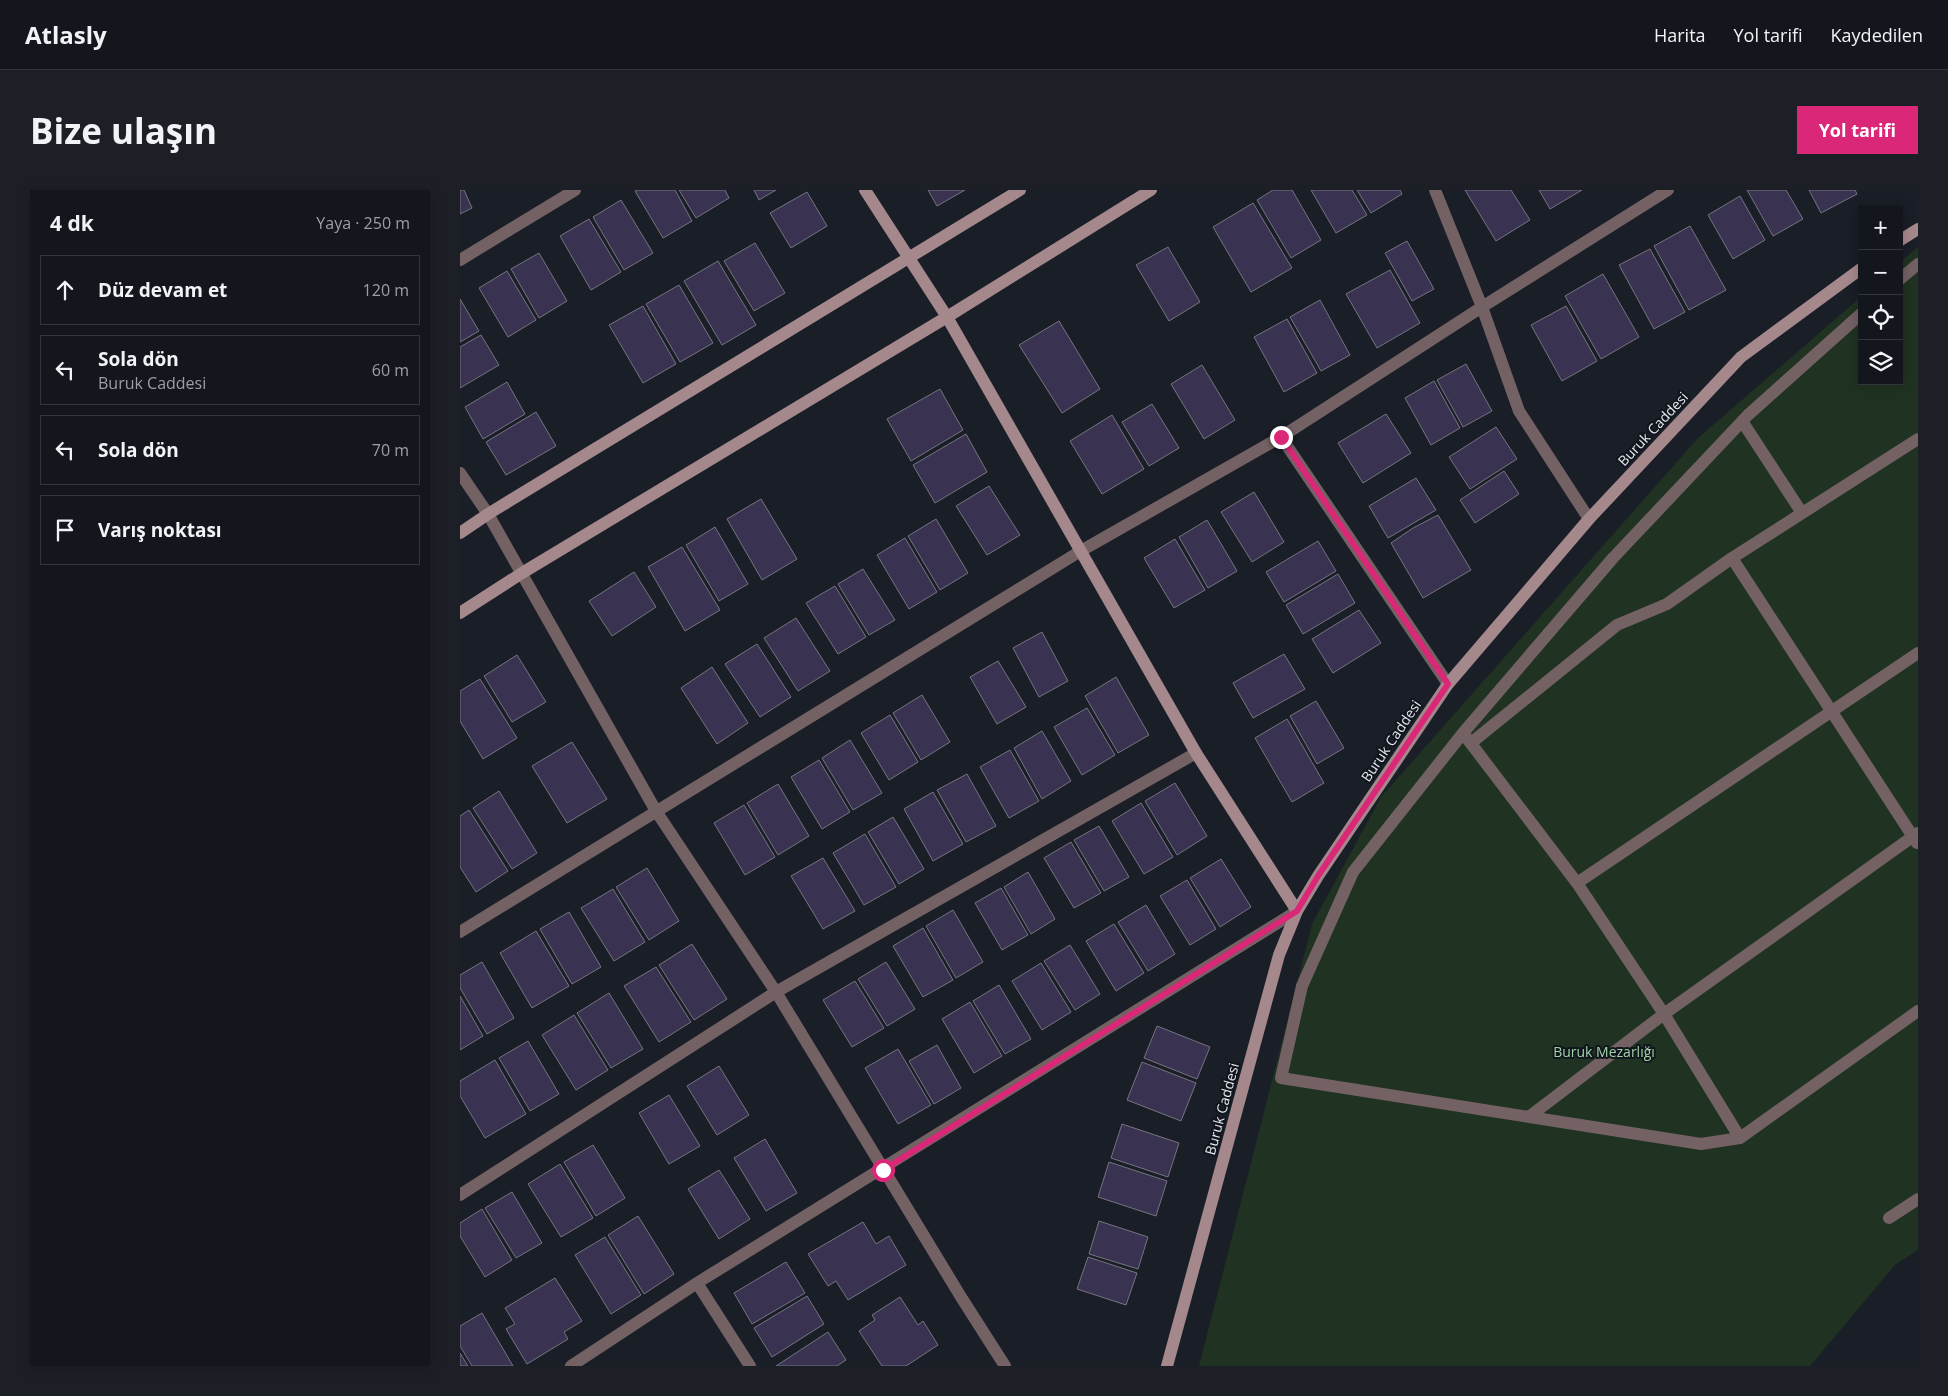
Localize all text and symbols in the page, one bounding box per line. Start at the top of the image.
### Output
text: Atlasly [25,18,107,51]
text: Harita [1654,23,1706,47]
text: Yol tarifi [1734,23,1803,47]
text: Kaydedilen [1831,23,1923,47]
button: Yol tarifi [1797,106,1918,154]
text: Bize ulaşın [30,107,217,154]
map controls [1858,205,1903,385]
button: + [1858,205,1903,250]
text: 4 dk [50,209,94,237]
text: Yaya · 250 m [316,212,410,234]
button: − [1858,250,1903,295]
icon: ahead [51,276,79,304]
text: Düz devam et [98,277,227,303]
text: 120 m [363,279,409,301]
button: locate [1858,295,1903,340]
button: layers [1858,340,1903,385]
text: Sola dön [98,346,179,372]
icon: left [51,356,79,384]
text: 60 m [372,359,409,381]
text: Buruk Caddesi [98,372,206,394]
street label: Buruk Caddesi [1613,388,1692,470]
route end [1270,426,1293,449]
icon: left [51,436,79,464]
text: Sola dön [98,437,179,463]
text: 70 m [372,439,409,461]
icon: arrive [51,516,79,544]
text: Varış noktası [98,517,222,543]
street label: Buruk Caddesi [1356,696,1425,785]
park label: Buruk Mezarlığı [1553,1042,1655,1061]
street label: Buruk Caddesi [1200,1061,1243,1157]
route start [872,1159,895,1182]

